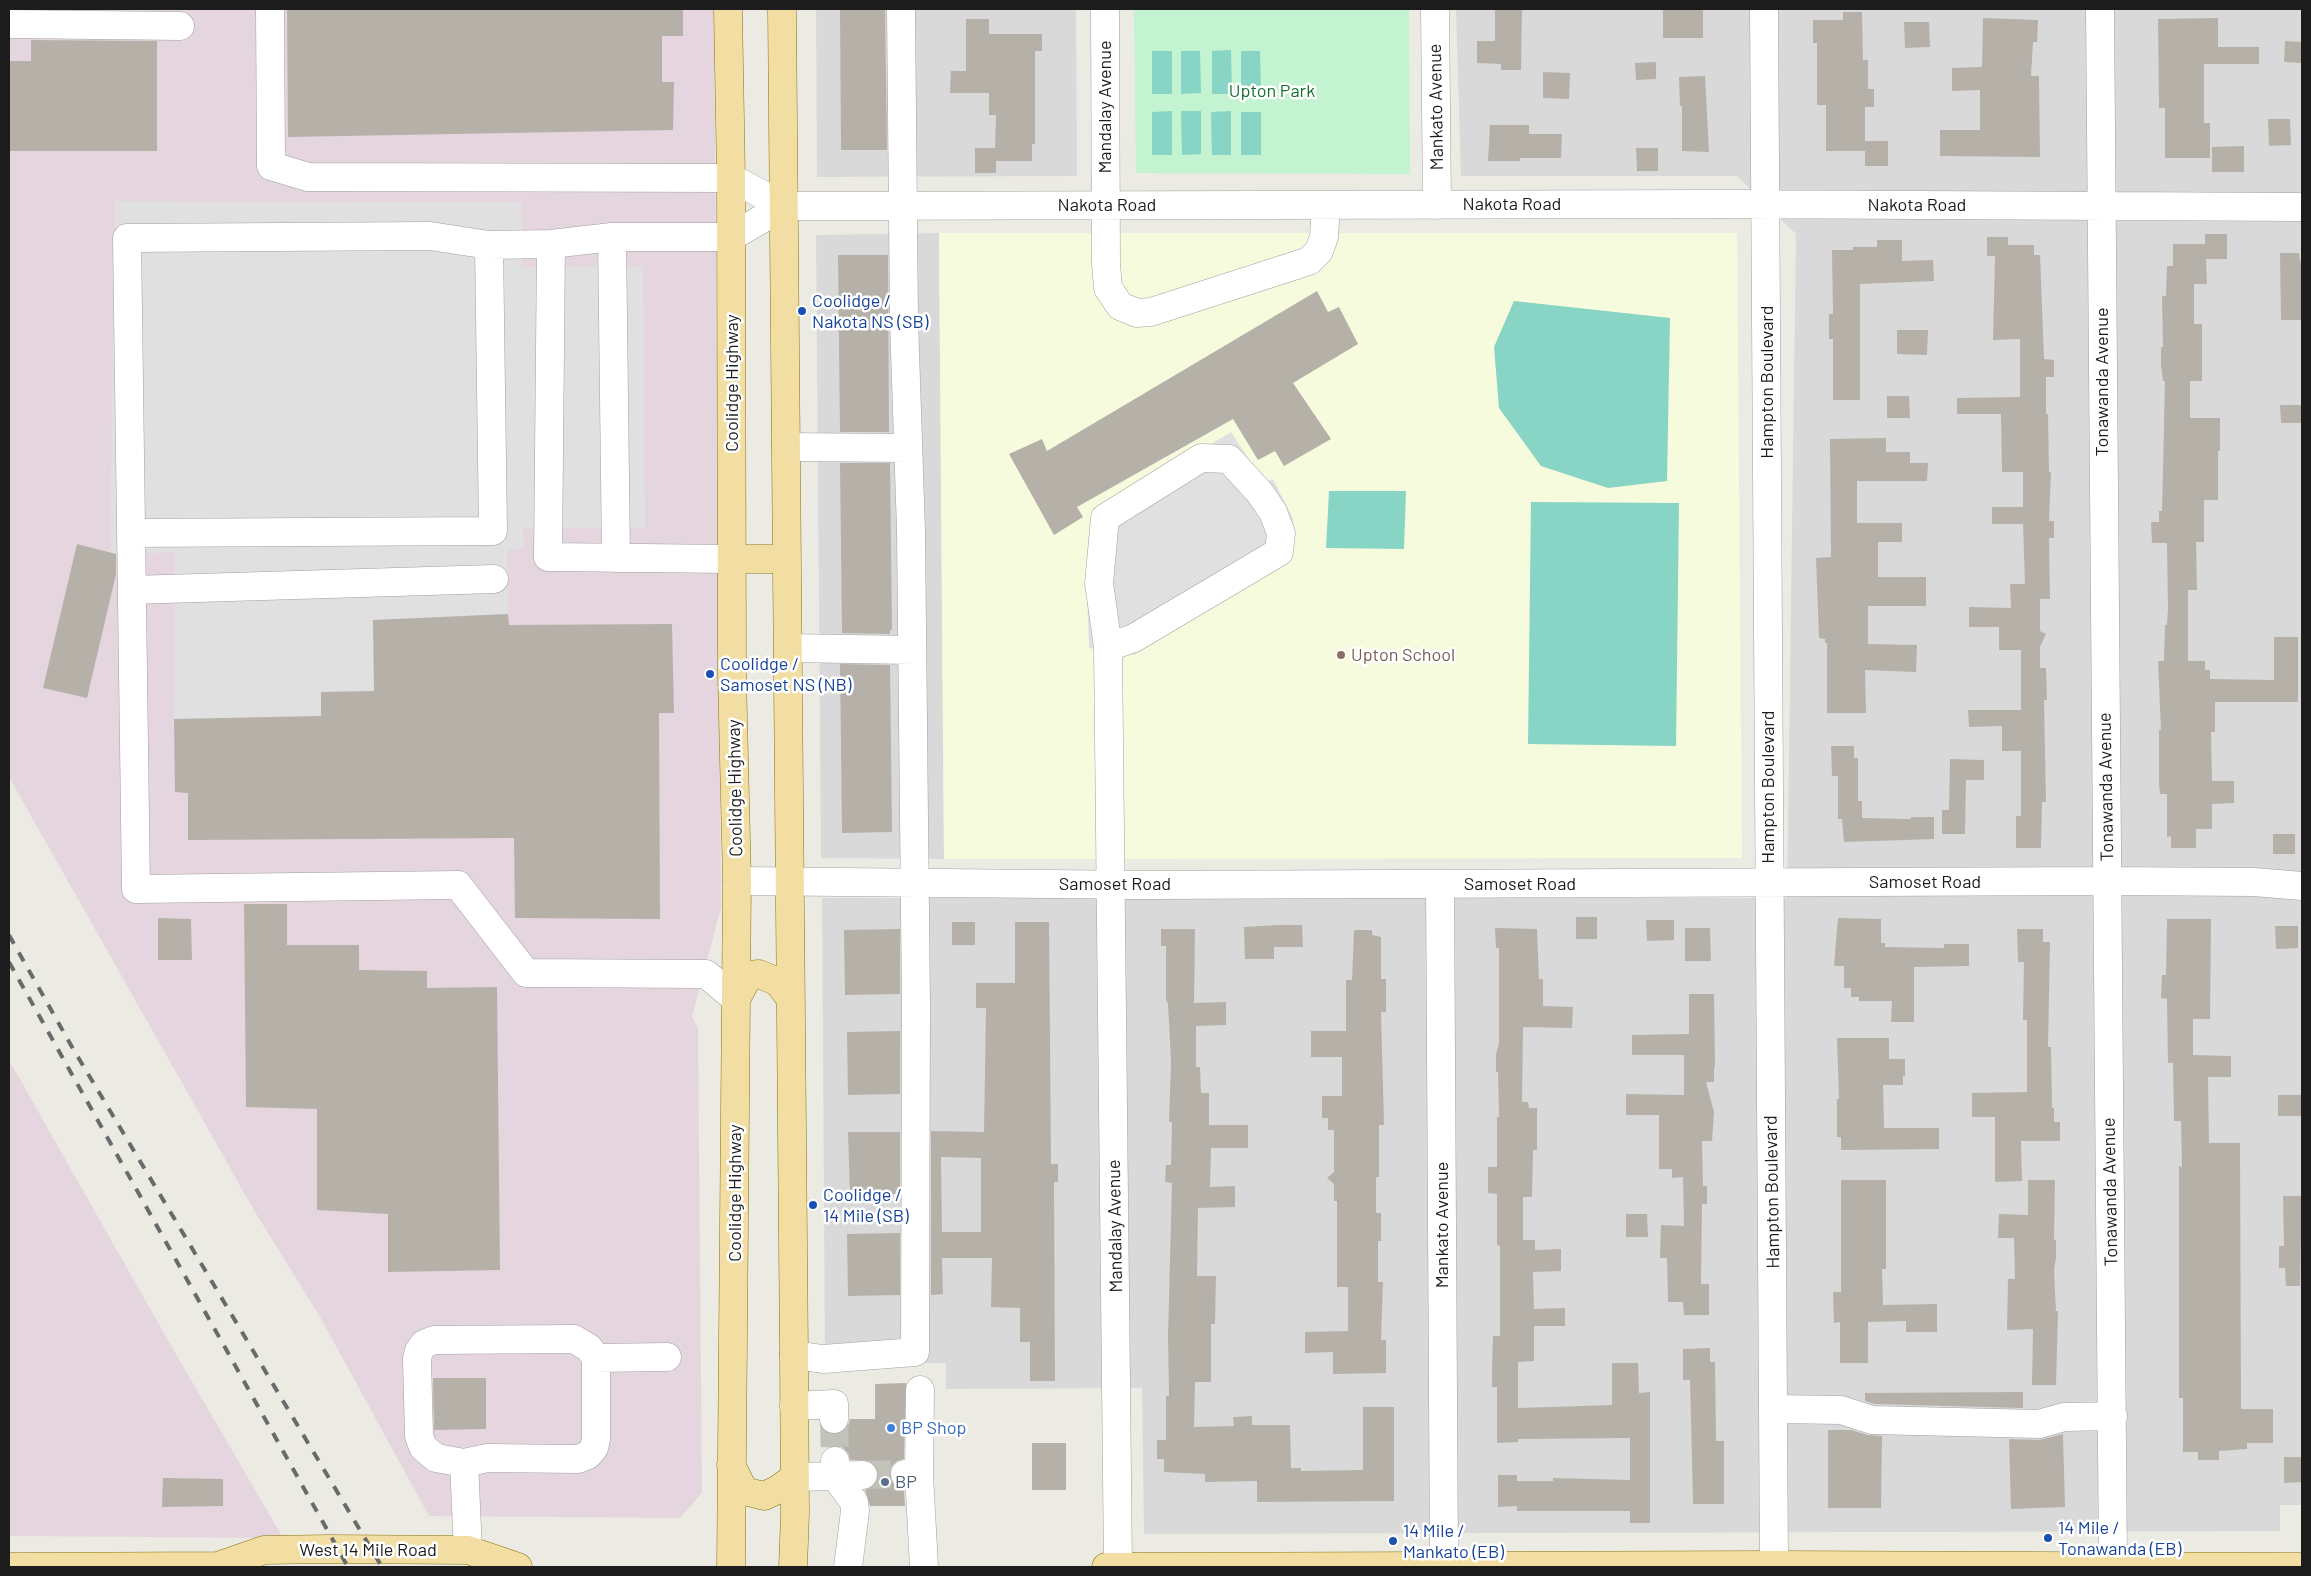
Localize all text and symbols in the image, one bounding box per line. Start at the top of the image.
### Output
street label: Mandalay Avenue [1094,40,1116,174]
street label: Mankato Avenue [1424,44,1448,170]
park label: Upton Park [1229,80,1315,102]
street label: Nakota Road [1463,193,1561,215]
street label: Nakota Road [1058,194,1156,216]
street label: Nakota Road [1868,194,1966,216]
place label: Coolidge / Nakota NS (SB) [812,290,929,332]
marker: Coolidge / Nakota NS (SB) [796,305,808,317]
street label: Hampton Boulevard [1756,305,1778,459]
street label: Tonawanda Avenue [2091,308,2113,456]
street label: Coolidge Highway [721,314,743,452]
place label: Upton School [1351,644,1455,666]
marker: Upton School [1335,649,1347,661]
place label: Coolidge / Samoset NS (NB) [720,653,851,696]
marker: Coolidge / Samoset NS (NB) [704,668,716,680]
street label: Hampton Boulevard [1757,710,1779,864]
street label: Tonawanda Avenue [2094,712,2118,862]
street label: Coolidge Highway [723,719,747,857]
street label: Samoset Road [1869,871,1981,893]
street label: Samoset Road [1059,873,1171,895]
street label: Samoset Road [1464,873,1576,895]
street label: Hampton Boulevard [1760,1115,1784,1269]
street label: Tonawanda Avenue [2098,1117,2122,1267]
street label: Coolidge Highway [724,1124,746,1262]
street label: Mandalay Avenue [1103,1159,1127,1293]
street label: Mankato Avenue [1431,1162,1453,1288]
place label: Coolidge / 14 Mile (SB) [823,1184,909,1226]
marker: Coolidge / 14 Mile (SB) [807,1199,819,1211]
place label: BP Shop [901,1417,966,1439]
marker: BP Shop [885,1422,897,1434]
place label: BP [895,1471,917,1493]
marker: BP [879,1476,891,1488]
place label: 14 Mile / Tonawanda (EB) [2058,1517,2181,1560]
place label: 14 Mile / Mankato (EB) [1403,1520,1504,1562]
marker: 14 Mile / Tonawanda (EB) [2042,1532,2054,1544]
marker: 14 Mile / Mankato (EB) [1387,1535,1399,1547]
street label: West 14 Mile Road [299,1539,437,1561]

